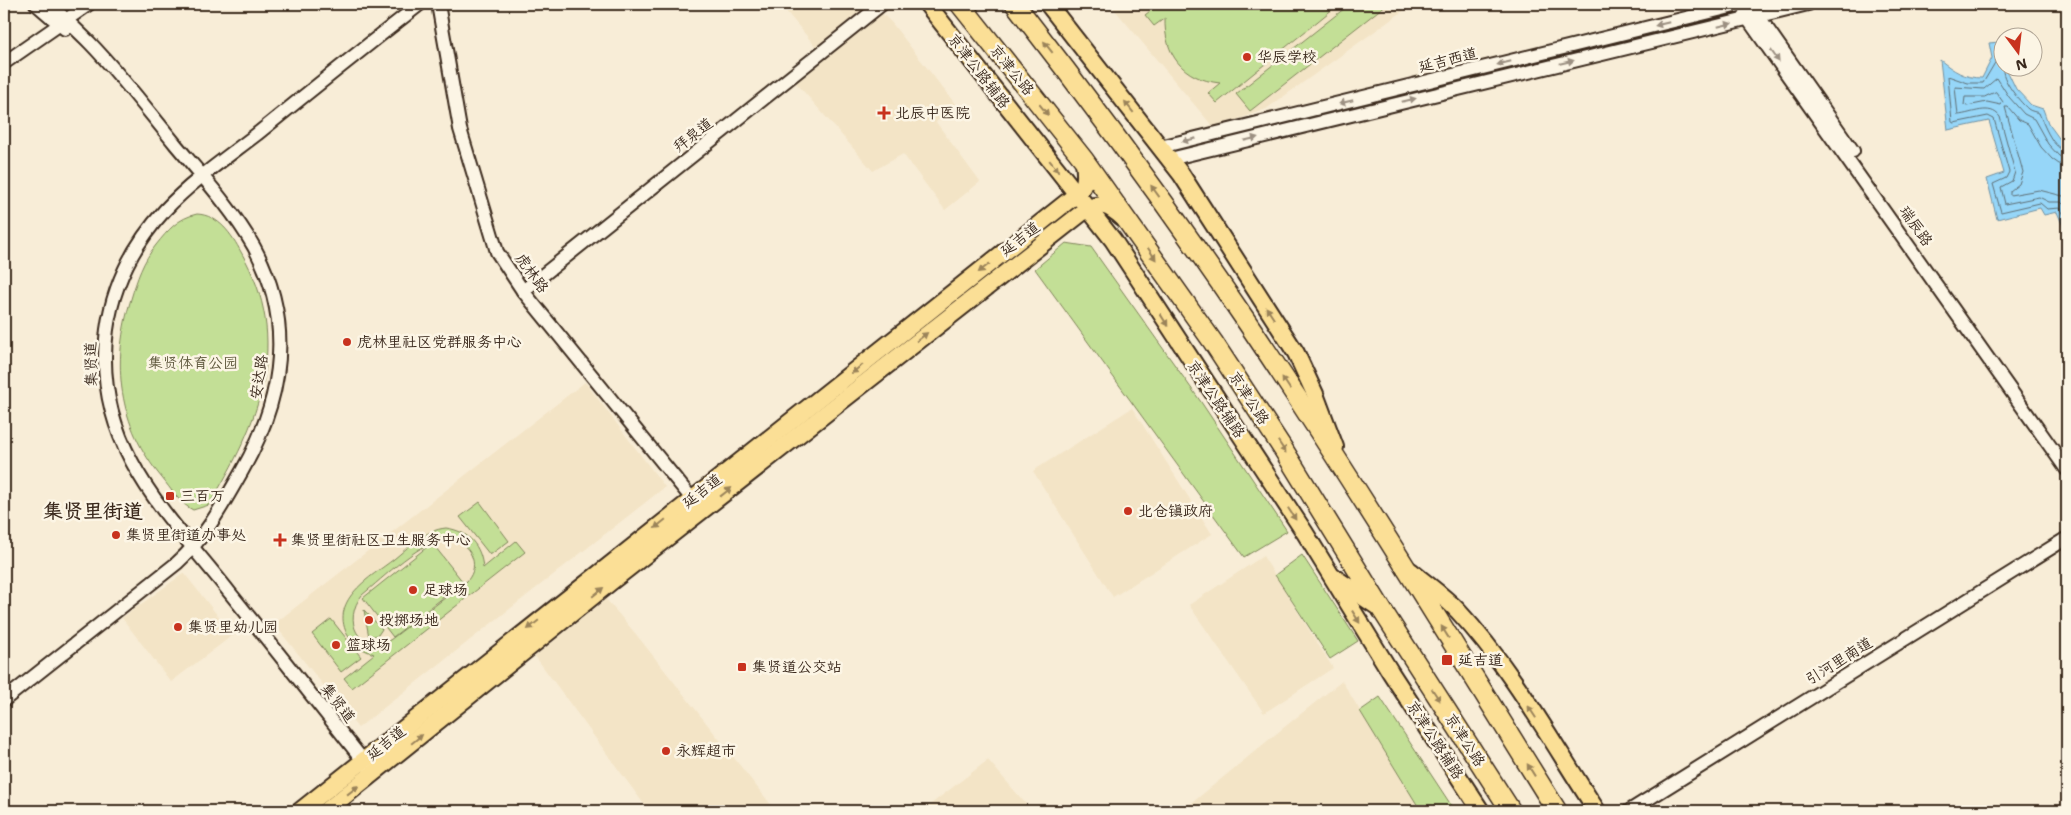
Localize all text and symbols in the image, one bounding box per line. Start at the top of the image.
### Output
one-way arrow [1654,20,1669,28]
one-way arrow [1717,21,1733,29]
north arrow [1994,28,2044,78]
street label: 京津公路辅路 [943,29,1015,113]
street label: 京津公路 [985,40,1039,100]
one-way arrow [1043,40,1054,53]
street label: 延吉西道 [1416,43,1480,77]
place label: 华辰学校 [1257,47,1317,67]
one-way arrow [1770,49,1780,63]
marker: 华辰学校 [1241,51,1253,63]
text: N [2014,54,2029,75]
one-way arrow [1559,58,1574,66]
one-way arrow [1497,59,1512,67]
one-way arrow [1401,96,1416,104]
one-way arrow [1339,98,1354,106]
one-way arrow [1124,101,1135,114]
place label: 北辰中医院 [895,103,970,123]
one-way arrow [1039,104,1050,117]
marker: 北辰中医院 [877,106,891,120]
street label: 拜泉道 [669,113,717,157]
one-way arrow [1244,135,1259,143]
one-way arrow [1181,136,1196,144]
one-way arrow [1049,159,1060,172]
one-way arrow [1150,185,1161,198]
street label: 瑞辰路 [1895,202,1937,250]
street label: 延吉道 [996,217,1044,261]
one-way arrow [1147,248,1157,261]
street label: 虎林路 [511,249,553,297]
one-way arrow [978,262,991,273]
one-way arrow [1265,306,1275,320]
one-way arrow [1159,314,1169,327]
place label: 虎林里社区党群服务中心 [357,332,522,352]
one-way arrow [915,332,928,343]
marker: 虎林里社区党群服务中心 [341,336,353,348]
street label: 集贤道 [81,341,101,387]
park label: 集贤体育公园 [148,353,238,373]
street label: 安达路 [246,353,272,401]
street label: 京津公路辅路 [1183,356,1249,442]
one-way arrow [850,363,863,374]
street label: 京津公路 [1224,367,1274,429]
one-way arrow [1281,377,1291,390]
one-way arrow [1277,441,1287,454]
street label: 延吉道 [678,469,726,513]
place label: 三百万 [180,486,225,506]
one-way arrow [719,486,732,497]
marker: 三百万 [164,490,176,502]
district label: 集贤里街道 [43,498,143,524]
place label: 北仓镇政府 [1138,501,1213,521]
marker: 北仓镇政府 [1122,505,1134,517]
one-way arrow [1288,507,1297,521]
one-way arrow [654,518,667,529]
place label: 集贤里街道办事处 [126,525,246,545]
marker: 集贤里街道办事处 [110,529,122,541]
place label: 集贤里街社区卫生服务中心 [291,530,471,550]
marker: 集贤里街社区卫生服务中心 [273,533,287,547]
place label: 足球场 [423,580,468,600]
marker: 足球场 [407,584,419,596]
one-way arrow [591,587,604,598]
place label: 投掷场地 [379,610,439,630]
one-way arrow [1352,611,1361,624]
marker: 投掷场地 [363,614,375,626]
place label: 集贤里幼儿园 [188,617,278,637]
one-way arrow [527,620,540,631]
marker: 集贤里幼儿园 [172,621,184,633]
one-way arrow [1441,625,1450,638]
street label: 引河里南道 [1802,633,1876,689]
place label: 篮球场 [346,635,391,655]
marker: 篮球场 [330,639,342,651]
place label: 延吉道 [1458,650,1503,670]
marker: 延吉道 [1440,653,1454,667]
place label: 集贤道公交站 [752,657,842,677]
marker: 集贤道公交站 [736,661,748,673]
street label: 集贤道 [316,679,360,727]
one-way arrow [1432,688,1441,701]
street label: 京津公路辅路 [1403,697,1467,783]
one-way arrow [1527,705,1537,718]
street label: 京津公路 [1441,710,1489,770]
street label: 延吉道 [362,721,410,765]
one-way arrow [411,733,424,744]
place label: 永辉超市 [676,741,736,761]
marker: 永辉超市 [660,745,672,757]
one-way arrow [1527,763,1536,776]
one-way arrow [346,785,359,796]

